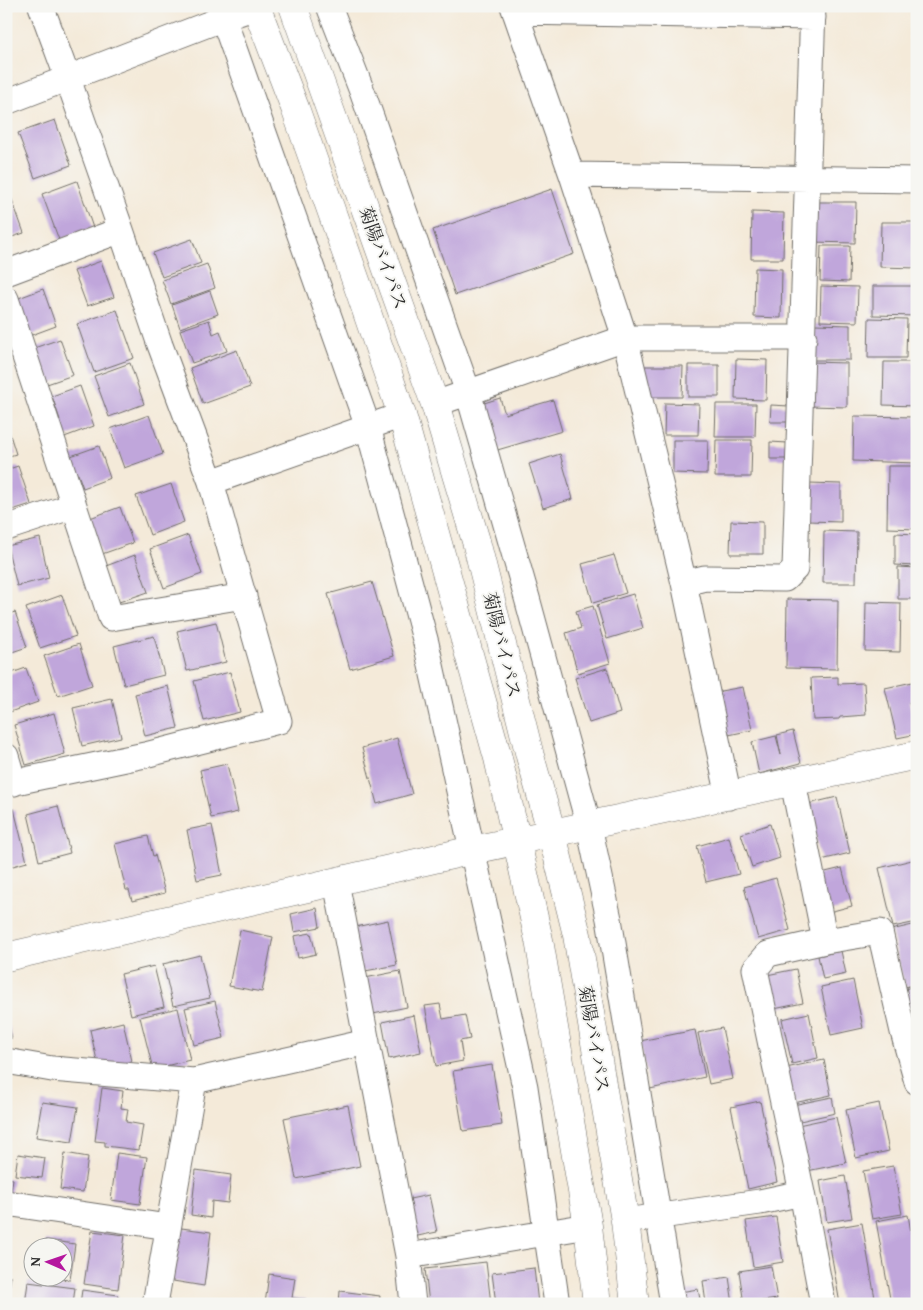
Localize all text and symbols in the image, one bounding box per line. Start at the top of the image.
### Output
street label: 菊陽バイパス [352,203,415,313]
street label: 菊陽バイパス [476,589,529,700]
street label: 菊陽バイパス [572,984,617,1094]
north arrow [22,1238,72,1288]
text: N [25,1256,45,1267]

